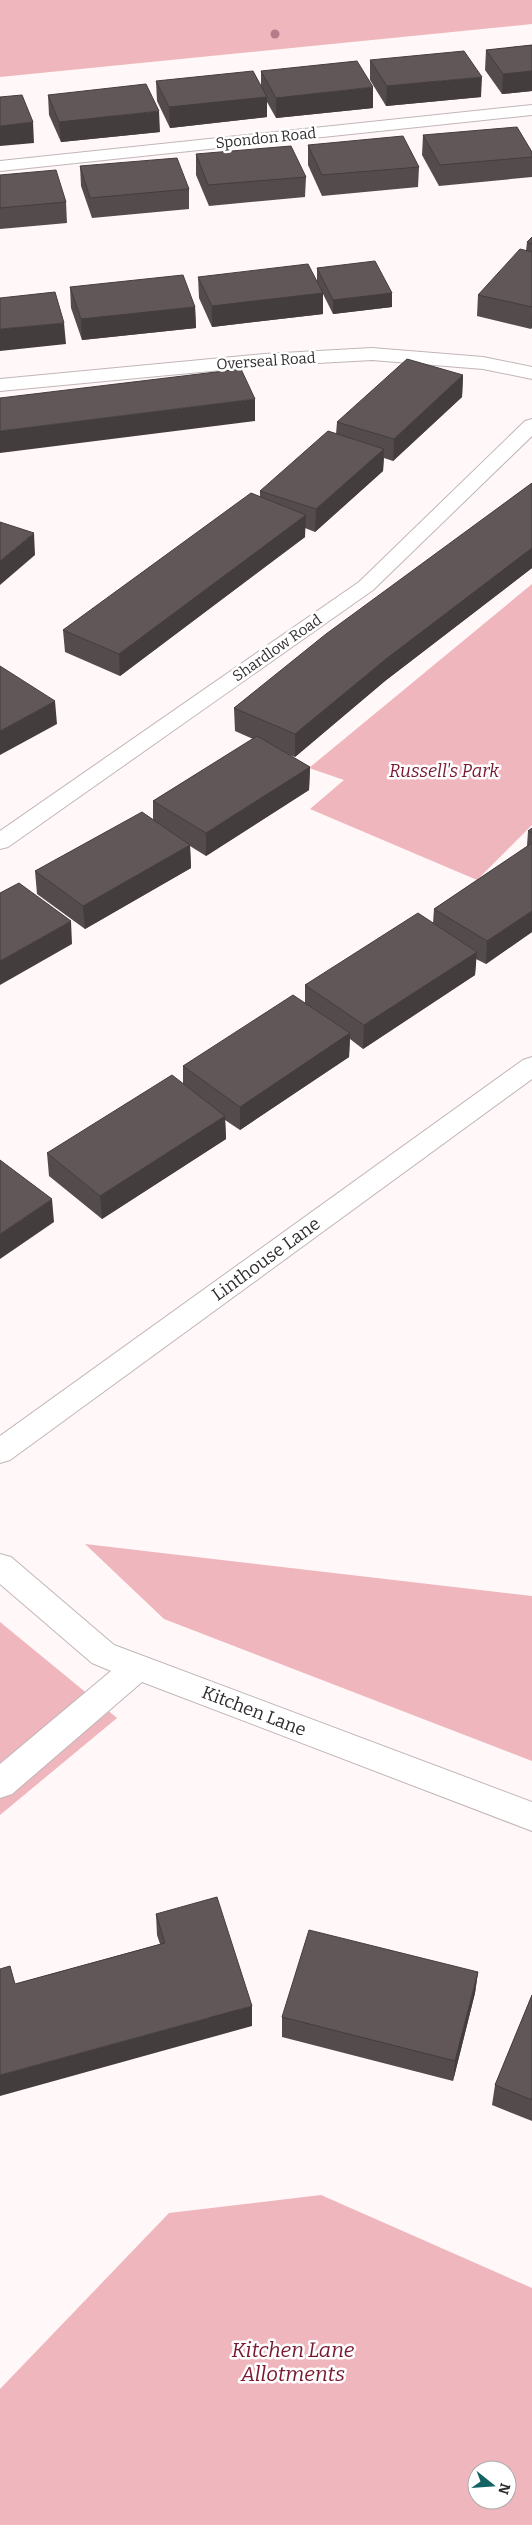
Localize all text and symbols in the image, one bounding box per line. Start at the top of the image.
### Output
street label: Spondon Road [215,124,317,152]
street label: Overseal Road [216,349,316,373]
street label: Shardlow Road [229,611,325,685]
park label: Russell's Park [389,760,499,782]
street label: Linthouse Lane [208,1212,324,1306]
street label: Kitchen Lane [199,1681,309,1741]
park label: Kitchen Lane Allotments [232,2337,355,2387]
north arrow [467,2460,517,2510]
text: N [494,2481,514,2496]

